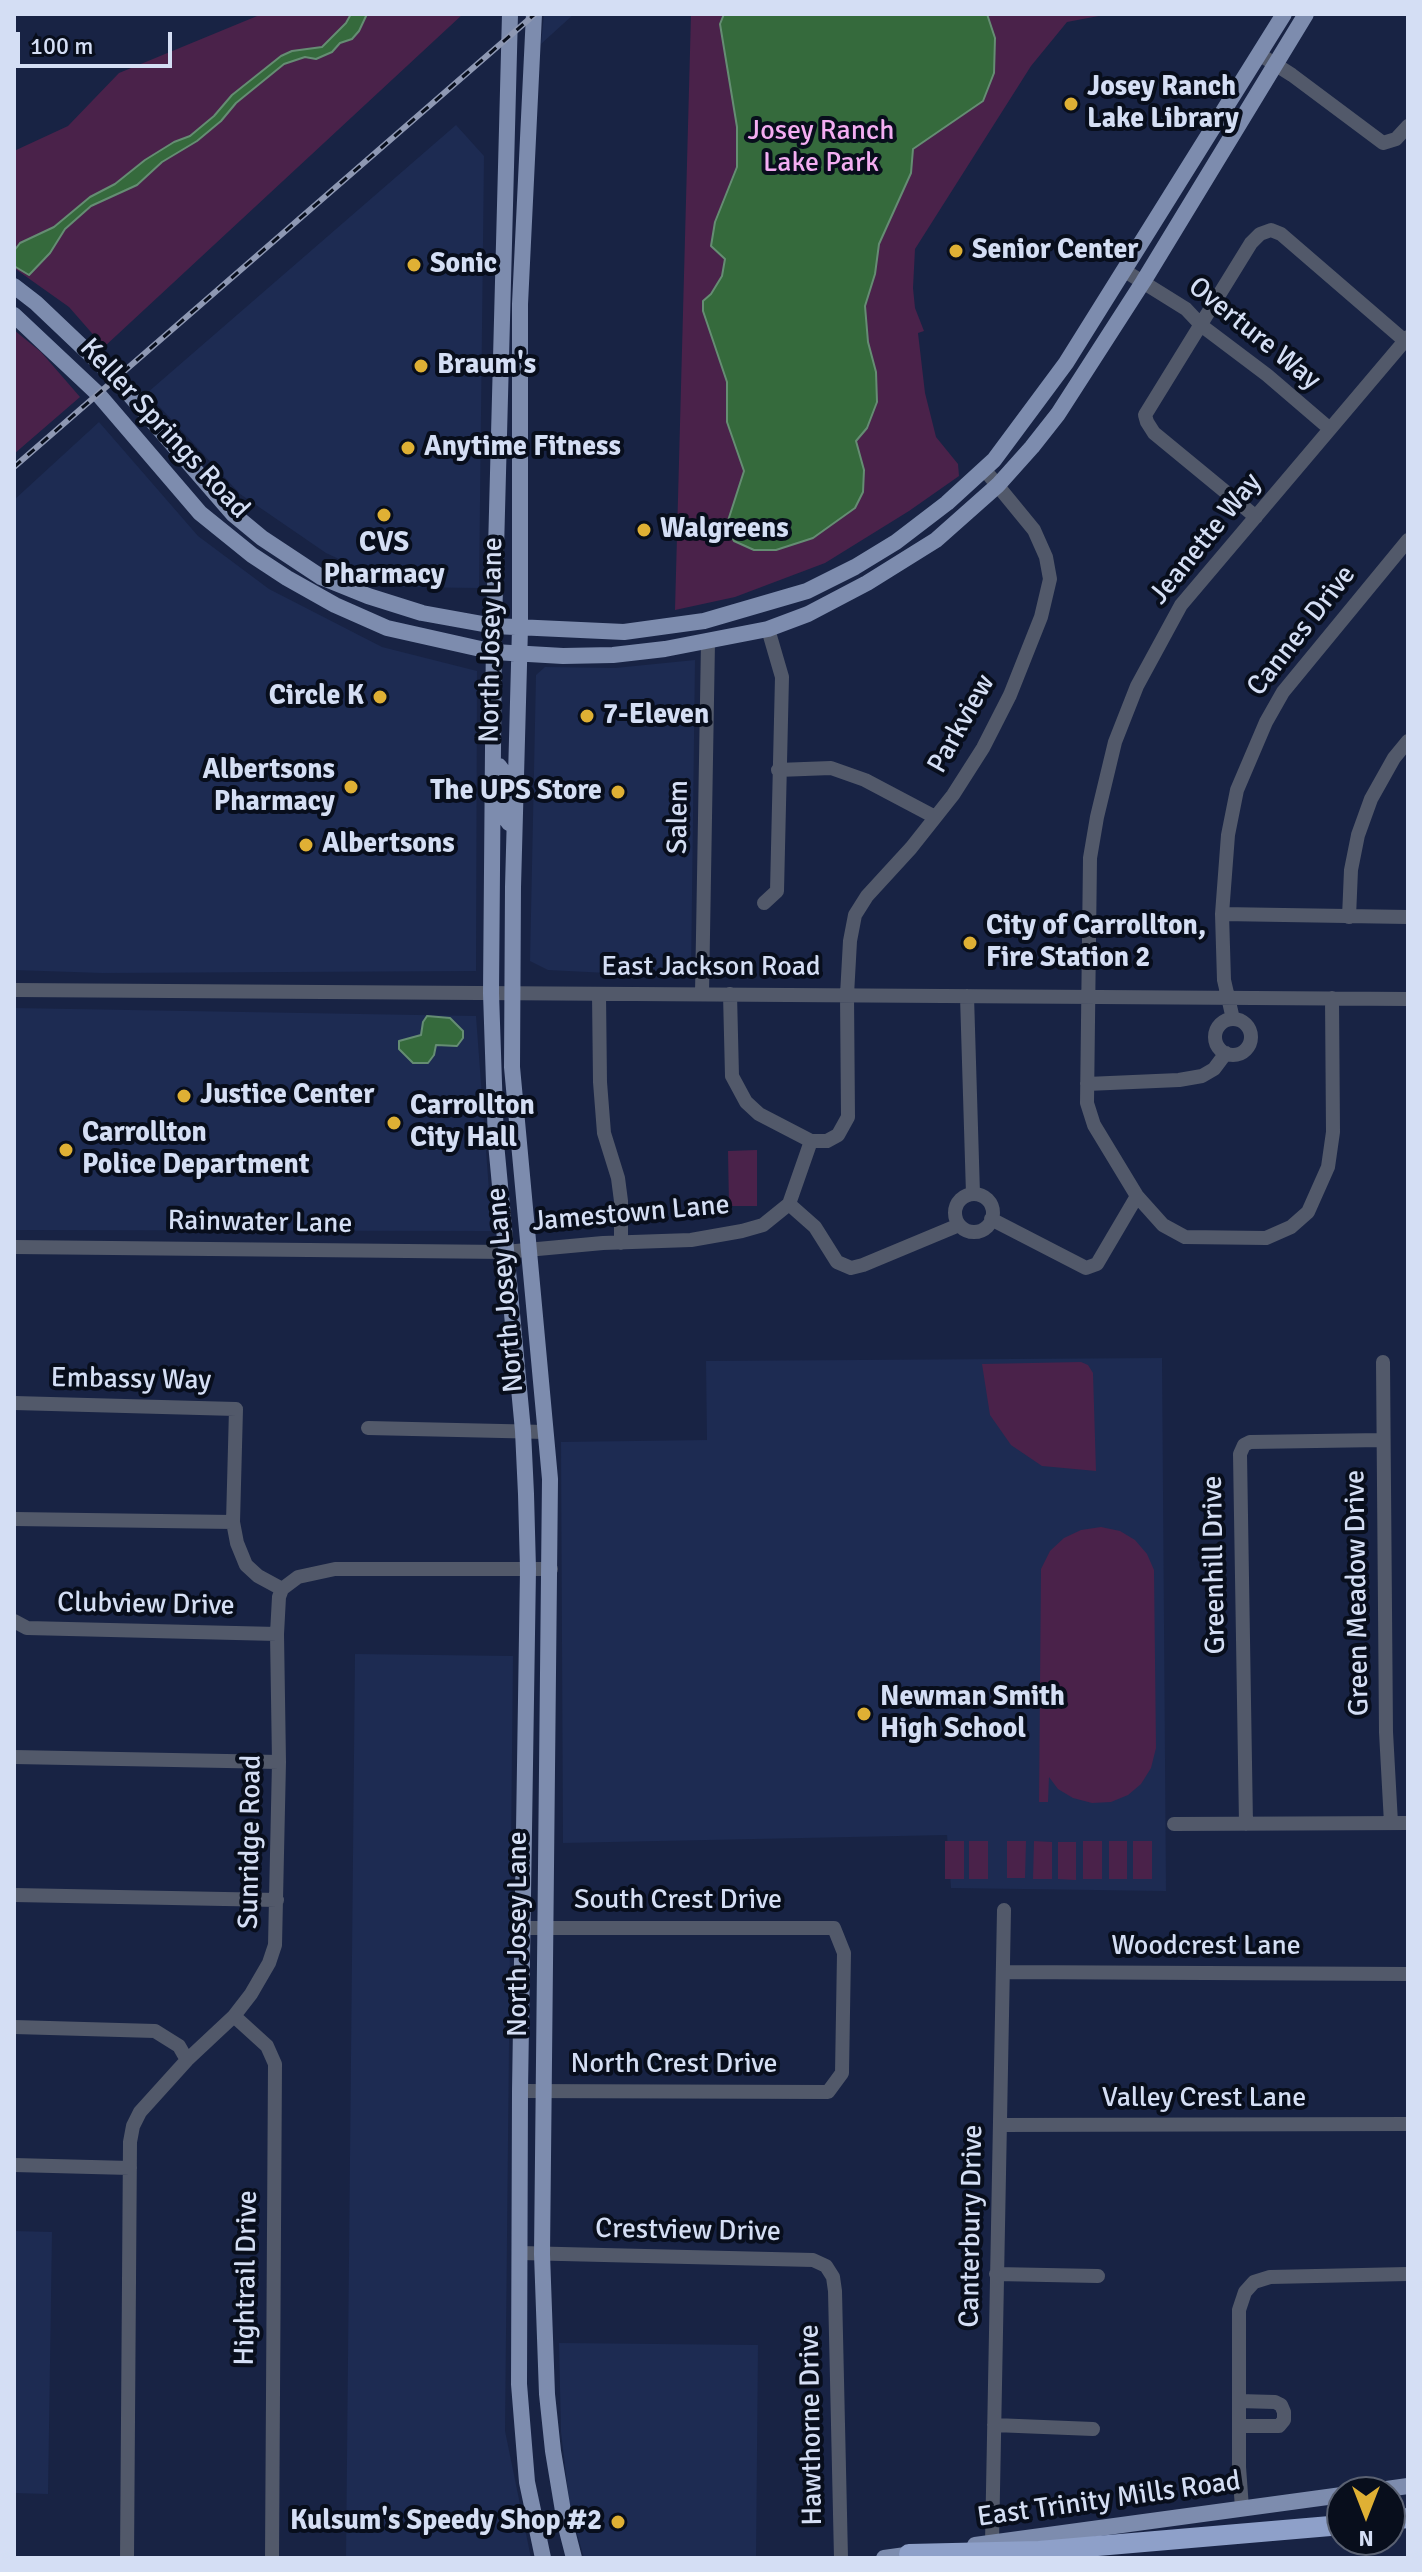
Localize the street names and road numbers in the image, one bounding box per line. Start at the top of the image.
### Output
street label: Overture Way [1181,270,1327,398]
street label: Keller Springs Road [72,332,256,526]
street label: Jeanette Way [1143,467,1269,611]
street label: North Josey Lane [473,537,511,743]
street label: Cannes Drive [1241,559,1363,703]
street label: Parkview [921,669,1003,779]
street label: Salem [662,780,696,854]
street label: East Jackson Road [601,951,821,985]
street label: North Josey Lane [480,1186,532,1394]
street label: Jamestown Lane [531,1189,731,1239]
street label: Rainwater Lane [167,1205,353,1241]
street label: Embassy Way [50,1362,212,1398]
street label: Green Meadow Drive [1339,1470,1377,1716]
street label: Greenhill Drive [1197,1475,1233,1655]
street label: Clubview Drive [57,1587,235,1623]
street label: Sunridge Road [233,1755,269,1929]
street label: North Josey Lane [502,1831,536,2037]
street label: South Crest Drive [574,1884,782,1918]
street label: Woodcrest Lane [1111,1930,1301,1964]
street label: North Crest Drive [570,2048,778,2082]
street label: Valley Crest Lane [1102,2082,1306,2116]
street label: Canterbury Drive [953,2124,991,2328]
street label: Hightrail Drive [229,2190,265,2366]
street label: Crestview Drive [595,2213,781,2249]
street label: Hawthorne Drive [793,2324,831,2526]
street label: East Trinity Mills Road [975,2465,1243,2535]

